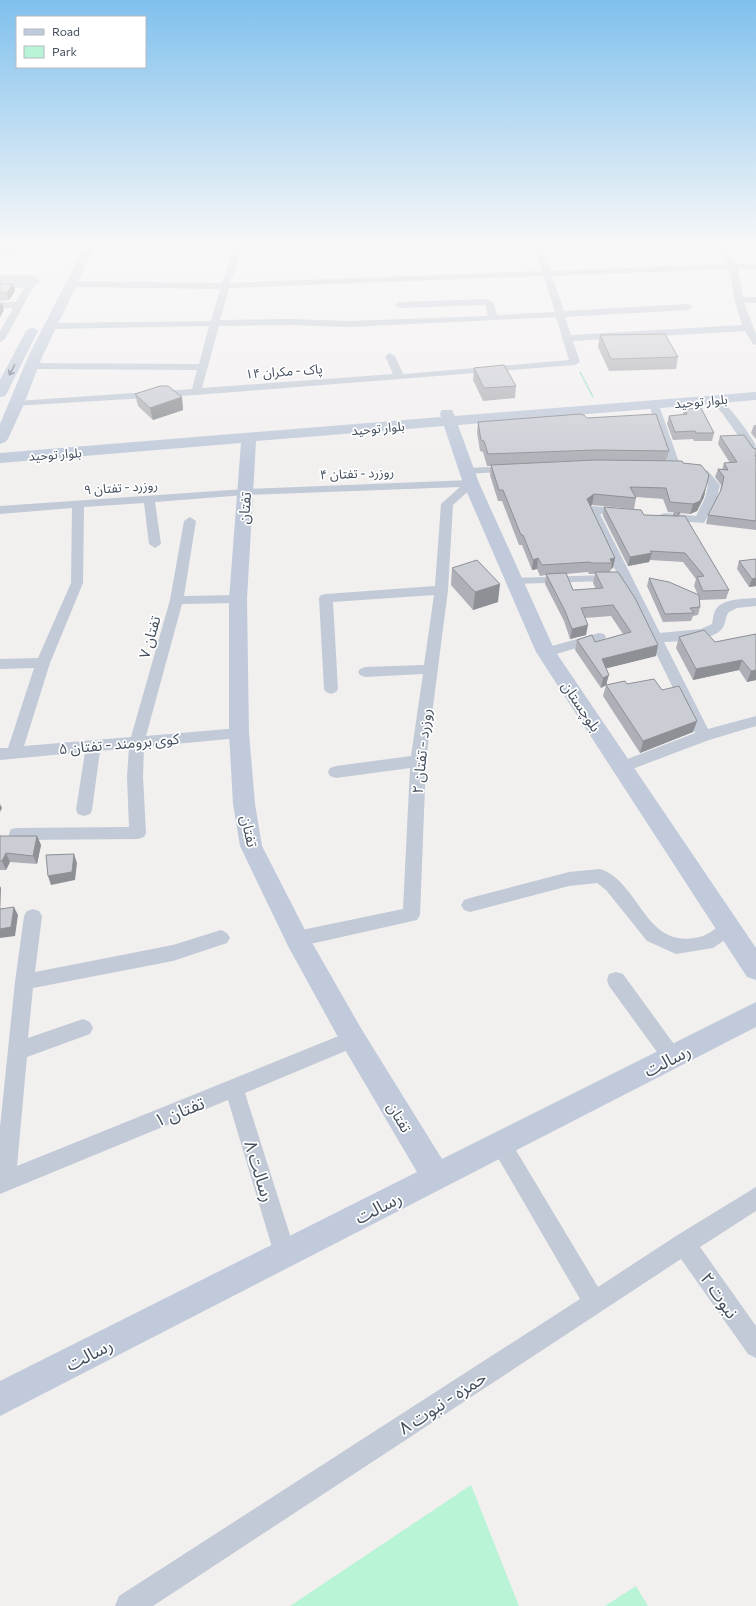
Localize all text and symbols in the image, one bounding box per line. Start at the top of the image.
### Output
legend [16,16,146,68]
text: Road [52,24,80,38]
text: Park [52,44,78,58]
street label: پاک - مکران ۱۴ [245,360,323,384]
one-way arrow [8,363,15,375]
street label: بلوار توحید [674,391,728,411]
street label: بلوار توحید [351,418,405,438]
street label: بلوار توحید [28,444,82,464]
street label: روزرد - تفتان ۴ [320,464,394,483]
street label: روزرد - تفتان ۹ [83,476,159,499]
street label: تفتان [234,491,255,525]
street label: تفتان ۷ [134,614,165,661]
street label: بلوچستان [557,677,606,736]
street label: روزرد - تفتان ۲ [408,707,435,795]
street label: کوی برومند - تفتان ۵ [58,729,181,758]
street label: تفتان [237,813,262,849]
street label: رسالت [640,1039,695,1082]
street label: تفتان ۱ [151,1091,208,1132]
street label: تفتان [383,1099,416,1136]
street label: رسالت ۸ [239,1137,280,1205]
street label: رسالت [351,1186,406,1229]
street label: نبوت ۲ [696,1268,744,1323]
street label: رسالت [62,1333,117,1376]
street label: حمزه - نبوت ۸ [394,1365,491,1439]

